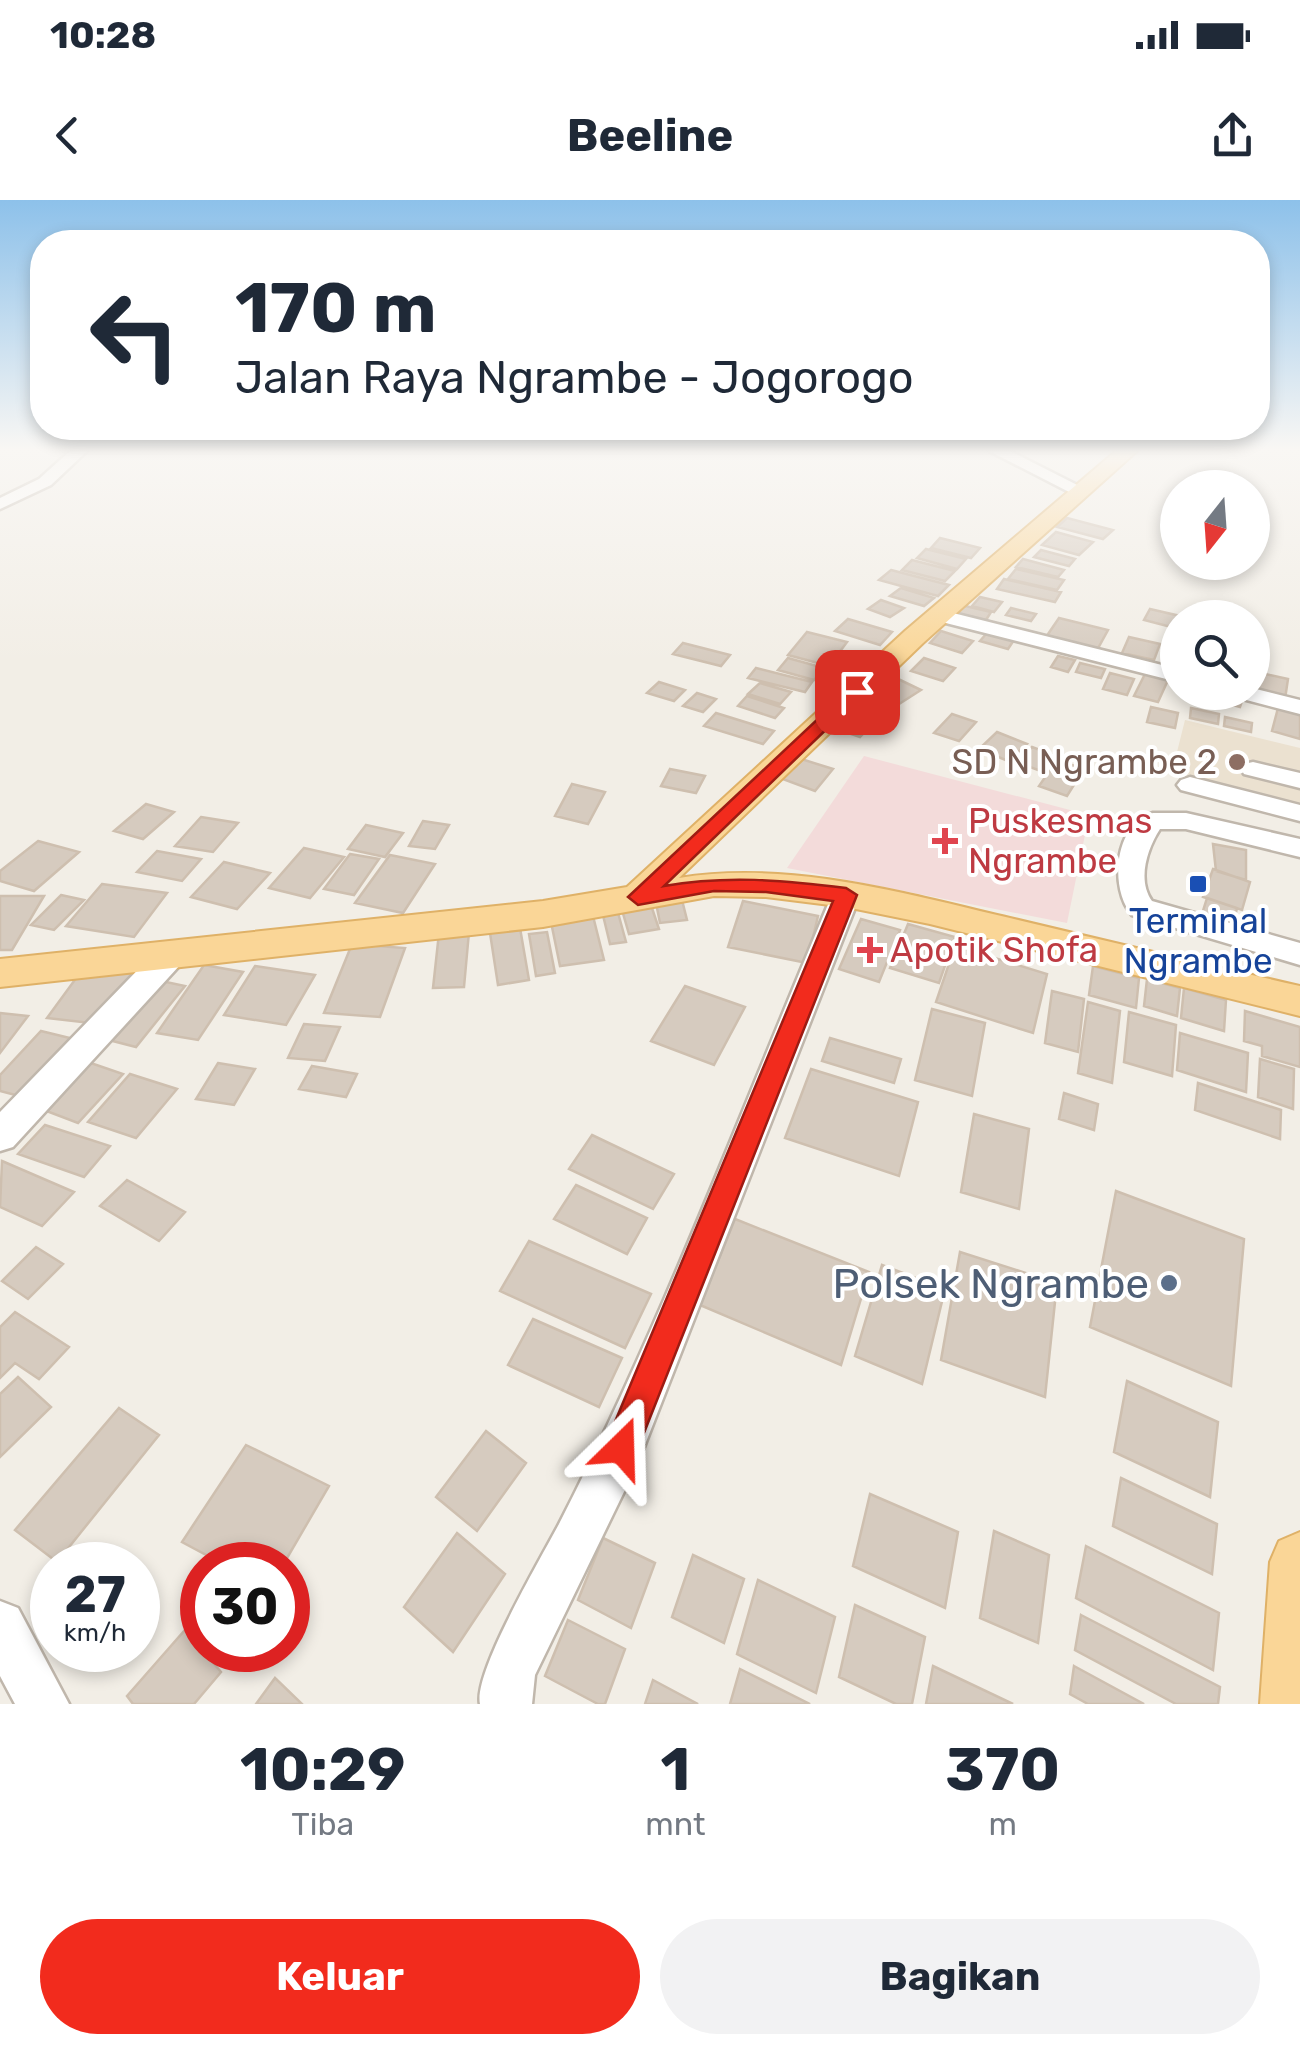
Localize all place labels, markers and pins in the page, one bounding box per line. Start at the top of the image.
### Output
pin [815,650,900,735]
place label: SD N Ngrambe 2 [951,741,1217,783]
marker: SD N Ngrambe 2 [1226,751,1248,773]
place label: Puskesmas Ngrambe [968,800,1152,882]
marker: Puskesmas Ngrambe [932,828,958,854]
marker: Terminal Ngrambe [1187,873,1209,895]
place label: Terminal Ngrambe [1123,900,1273,982]
place label: Apotik Shofa [890,929,1098,971]
marker: Apotik Shofa [859,939,881,961]
place label: Polsek Ngrambe [833,1259,1149,1309]
marker: Polsek Ngrambe [1158,1272,1180,1294]

